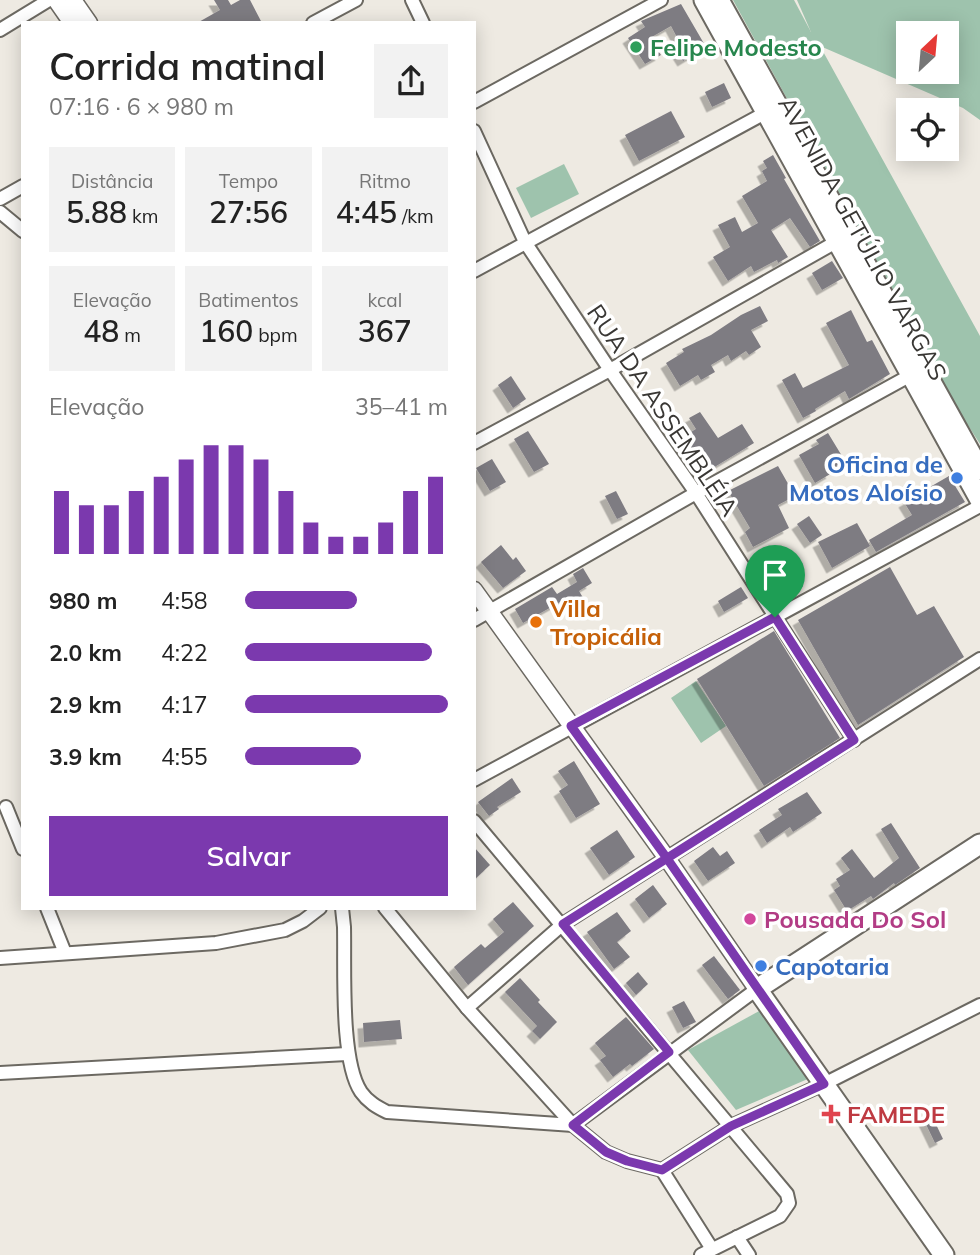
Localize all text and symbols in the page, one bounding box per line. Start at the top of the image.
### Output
north arrow [896,21,959,84]
map controls [896,21,959,161]
place label: Felipe Modesto [650,32,822,62]
marker: Felipe Modesto [628,39,644,55]
text: Corrida matinal [49,42,326,90]
button: share [374,44,448,118]
street label: AVENIDA GETÚLIO VARGAS [772,91,954,385]
text: 07:16 · 6 × 980 m [49,92,234,121]
button: locate [896,98,959,161]
text: Distância [71,169,153,193]
text: Tempo [219,169,278,193]
text: Ritmo [359,169,411,193]
text: 5.88 [66,193,127,231]
text: 27:56 [209,193,288,231]
text: 4:45 [336,193,397,231]
text: km [127,204,158,228]
text: /km [397,204,434,228]
text: Elevação [73,288,152,312]
text: Batimentos [198,288,299,312]
text: kcal [367,288,402,312]
street label: RUA DA ASSEMBLÉIA [581,298,745,522]
text: 48 [83,312,119,350]
text: 160 [199,312,253,350]
text: 367 [358,312,412,350]
text: m [119,323,141,347]
text: bpm [253,323,298,347]
text: Elevação [49,392,144,421]
text: 35–41 m [355,392,448,421]
place label: Oficina de Motos Aloísio [789,449,943,507]
marker: Oficina de Motos Aloísio [949,470,965,486]
pin [745,545,805,617]
icon: arrive [756,556,794,594]
text: 980 m [49,586,117,615]
text: 4:58 [161,586,208,615]
place label: Villa Tropicália [549,593,662,651]
marker: Villa Tropicália [528,614,544,630]
text: 2.0 km [49,638,122,667]
text: 4:22 [161,638,208,667]
text: 2.9 km [49,690,122,719]
text: 4:17 [161,690,208,719]
text: 3.9 km [49,742,122,771]
text: 4:55 [161,742,208,771]
button: Salvar [49,816,448,896]
place label: Pousada Do Sol [764,904,946,934]
marker: Pousada Do Sol [742,911,758,927]
place label: Capotaria [775,951,889,981]
marker: Capotaria [753,958,769,974]
place label: FAMEDE [847,1099,945,1129]
marker: FAMEDE [821,1104,841,1124]

